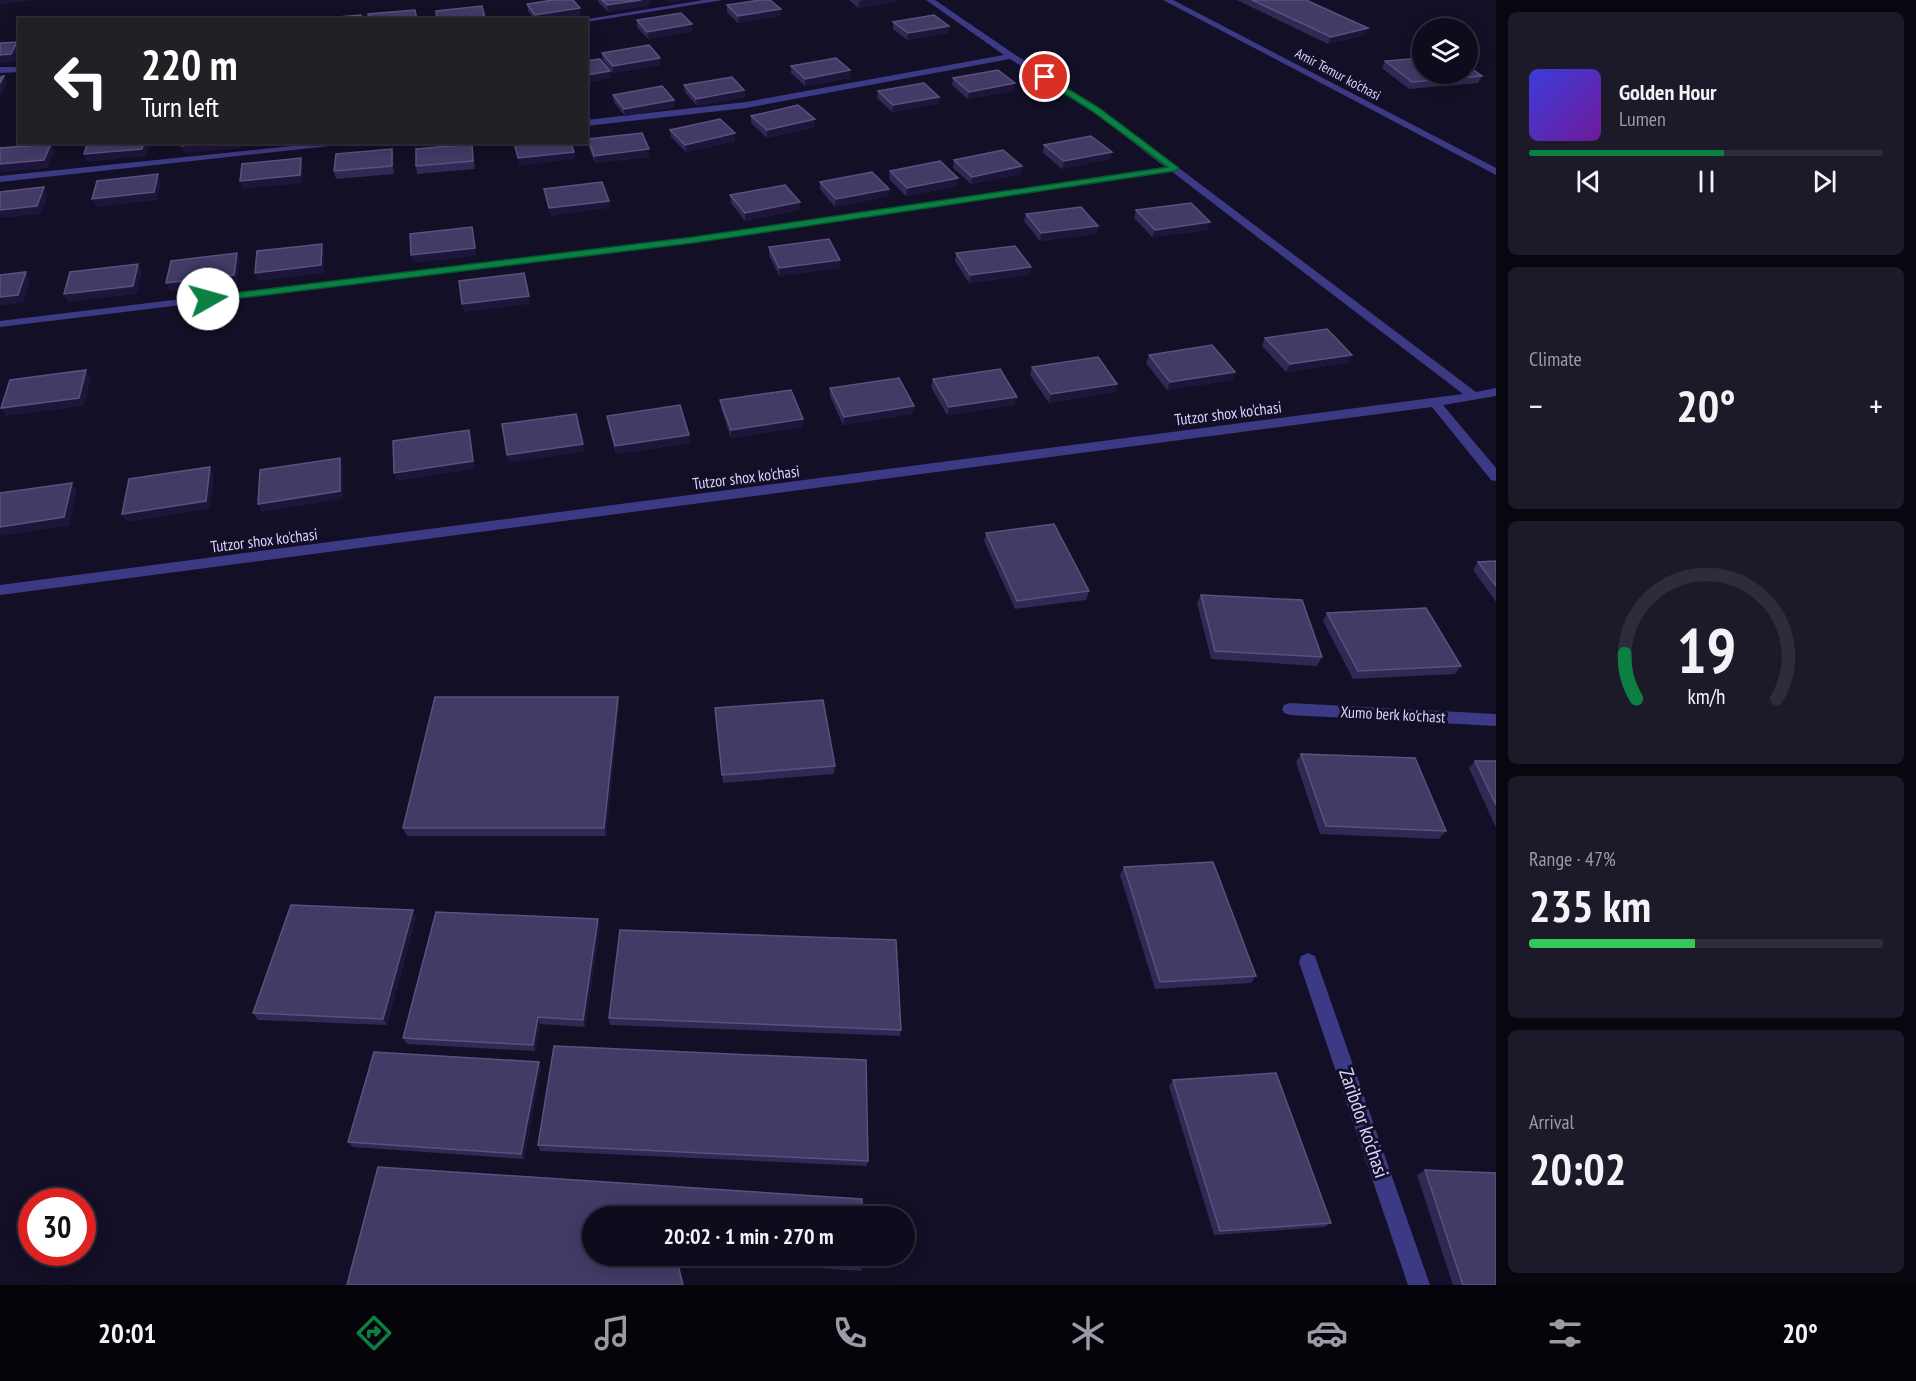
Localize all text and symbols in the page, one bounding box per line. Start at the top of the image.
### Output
map controls [1412,18,1478,84]
button: layers [1412,18,1478,84]
text: 220 m [141,37,238,92]
icon: left [42,42,120,120]
street label: Amir Temur ko'chasi [1292,44,1384,104]
pin [1019,51,1070,102]
icon: arrive [1028,60,1061,93]
text: Golden Hour [1619,78,1717,106]
text: Turn left [141,90,219,124]
text: Lumen [1619,106,1666,132]
icon: previous [1572,165,1605,198]
icon: pause [1690,165,1723,198]
icon: next [1808,165,1841,198]
position arrow [176,267,240,331]
text: Climate [1529,346,1582,372]
text: 20° [1676,376,1736,434]
text: − [1529,384,1543,427]
text: + [1869,384,1883,427]
street label: Tutzor shox ko'chasi [1173,397,1283,429]
street label: Tutzor shox ko'chasi [691,461,801,493]
street label: Tutzor shox ko'chasi [209,524,319,556]
text: 19 [1676,610,1736,691]
text: km/h [1687,683,1725,711]
street label: Xumo berk ko'chast [1340,701,1447,727]
text: Range · 47% [1529,846,1616,872]
text: 235 km [1529,876,1651,934]
street label: Zaribdor ko'chasi [1333,1065,1395,1181]
text: Arrival [1529,1109,1574,1135]
text: 20:02 [1529,1139,1626,1197]
speed limit sign: 30 [18,1188,96,1266]
text: 20:02 · 1 min · 270 m [663,1222,834,1250]
icon: directions [353,1312,395,1354]
icon: music [591,1312,633,1354]
icon: phone [829,1312,871,1354]
icon: climate [1067,1312,1109,1354]
icon: car [1306,1312,1348,1354]
icon: filters [1544,1312,1586,1354]
text: 20:01 [98,1316,157,1350]
text: 20° [1782,1316,1818,1350]

